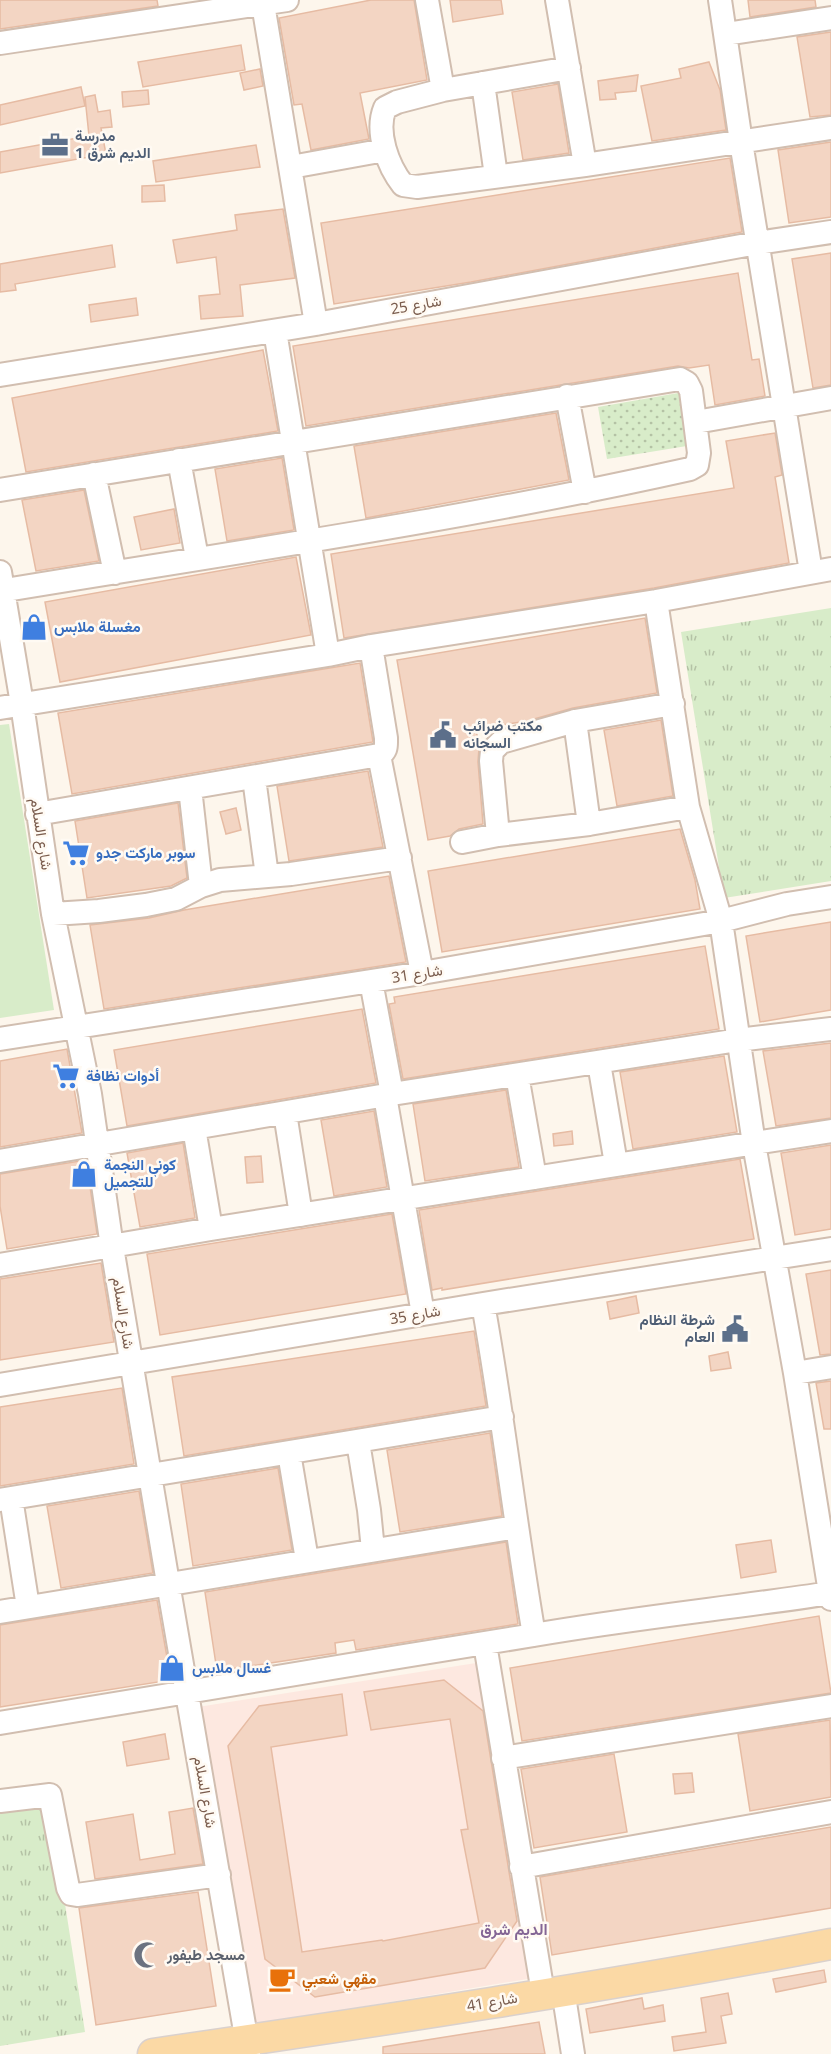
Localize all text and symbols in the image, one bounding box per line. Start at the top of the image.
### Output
place label: مدرسة الديم شرق 1 [75,125,151,163]
office icon: مدرسة الديم شرق 1 [40,130,70,160]
street label: شارع 25 [389,290,443,320]
shop icon: مغسلة ملابس [19,612,49,642]
place label: مغسلة ملابس [54,616,141,636]
place label: مكتب ضرائب السجانه [463,715,543,752]
public building icon: مكتب ضرائب السجانه [428,720,458,750]
street label: شارع السلام [24,796,58,872]
supermarket icon: سوبر ماركت جدو [61,838,91,868]
place label: سوبر ماركت جدو [96,842,196,862]
street label: شارع 31 [390,959,444,989]
supermarket icon: أدوات نظافة [51,1061,81,1091]
place label: أدوات نظافة [86,1065,159,1085]
place label: كوني النجمة للتجميل [104,1154,176,1191]
shop icon: كوني النجمة للتجميل [69,1159,99,1189]
street label: شارع السلام [106,1275,140,1351]
street label: شارع 35 [388,1300,442,1330]
place label: شرطة النظام العام [640,1309,715,1347]
public building icon: شرطة النظام العام [720,1314,750,1344]
shop icon: غسال ملابس [157,1653,187,1683]
place label: غسال ملابس [192,1657,271,1677]
street label: شارع السلام [188,1754,222,1830]
district label: الديم شرق [480,1918,548,1940]
mosque icon: مسجد طيفور [132,1940,162,1970]
place label: مسجد طيفور [166,1944,245,1964]
cafe icon: مقهي شعبي [267,1964,297,1994]
place label: مقهي شعبي [302,1968,376,1992]
street label: شارع 41 [465,1987,519,2017]

